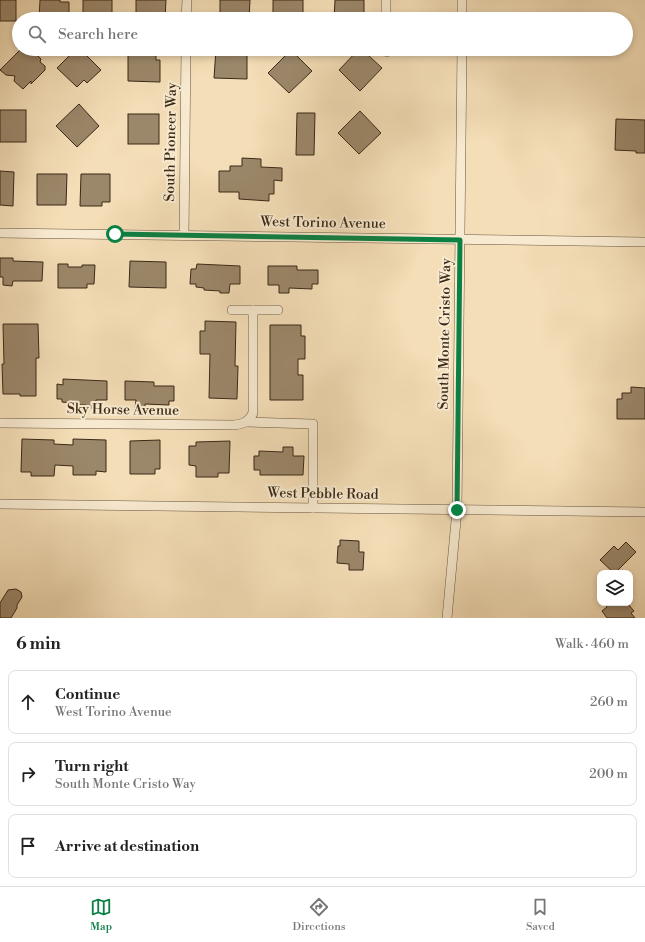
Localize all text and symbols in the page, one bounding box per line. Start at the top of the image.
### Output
search box [12,12,633,56]
icon: search [26,23,48,45]
text: Search here [58,25,138,44]
street label: South Pioneer Way [161,82,181,202]
street label: West Torino Avenue [259,213,386,233]
route start [106,225,124,243]
street label: South Monte Cristo Way [435,258,455,410]
street label: Sky Horse Avenue [67,400,179,420]
street label: West Pebble Road [266,484,379,504]
route end [448,501,466,519]
map controls [597,570,633,606]
button: layers [597,570,633,606]
text: 6 min [16,633,61,655]
text: Walk · 460 m [555,636,629,652]
text: Continue [55,685,120,704]
icon: ahead [17,691,39,713]
text: 260 m [590,694,628,710]
text: West Torino Avenue [55,704,172,720]
text: Turn right [55,757,129,776]
icon: right [17,763,39,785]
text: 200 m [589,766,628,782]
text: South Monte Cristo Way [55,776,196,792]
icon: arrive [17,835,39,857]
text: Arrive at destination [55,837,199,856]
tab: Map [90,896,112,934]
tab: Directions [293,896,346,934]
tab: Saved [526,896,555,934]

